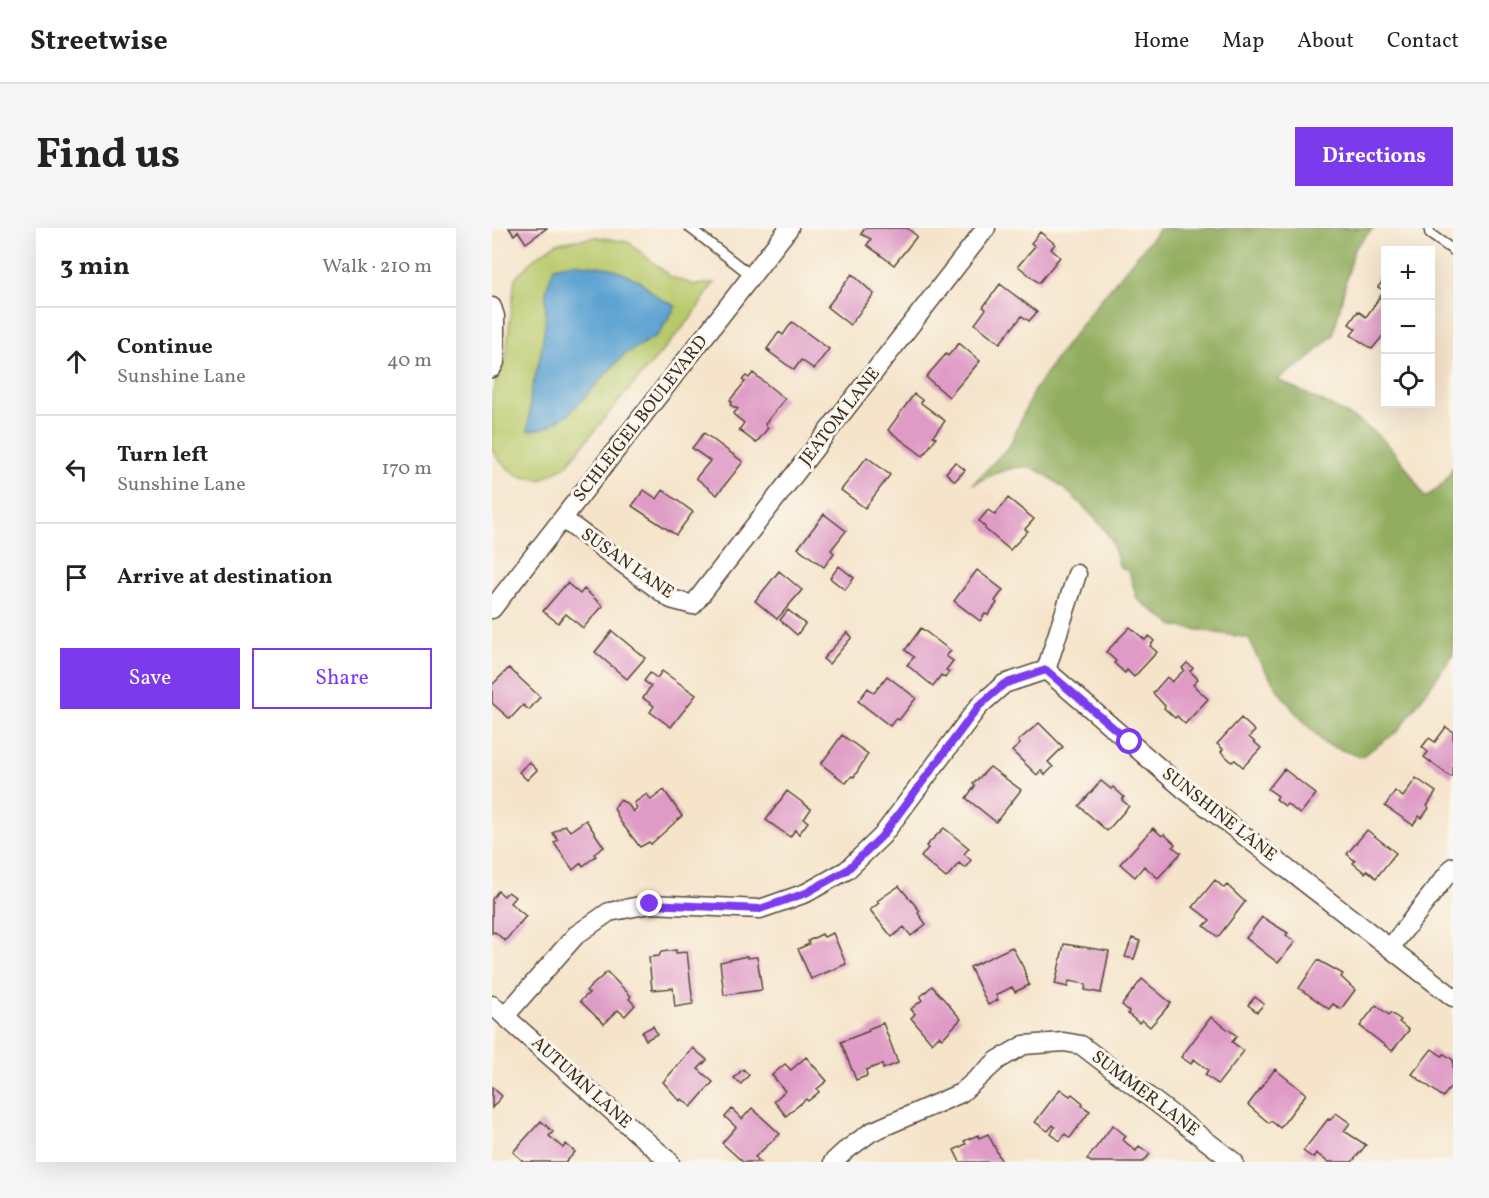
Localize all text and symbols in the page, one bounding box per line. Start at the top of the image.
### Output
text: Streetwise [30,22,168,61]
text: Home [1134,27,1189,56]
text: Map [1222,27,1264,56]
text: About [1297,27,1354,56]
text: Contact [1387,27,1459,56]
text: Find us [36,127,180,186]
button: Directions [1295,127,1453,186]
map controls [1381,246,1435,408]
button: + [1381,246,1435,300]
text: 3 min [60,249,130,285]
text: Walk · 210 m [322,253,432,281]
button: − [1381,300,1435,354]
street label: SCHLEIGEL BOULEVARD [568,330,714,508]
text: Continue [117,332,213,363]
icon: ahead [60,345,93,378]
text: 40 m [387,347,432,375]
button: locate [1381,354,1435,408]
street label: JEATOM LANE [794,362,887,471]
text: Sunshine Lane [117,363,246,391]
text: Turn left [117,440,208,471]
icon: left [60,453,93,486]
text: 170 m [382,455,432,483]
text: Sunshine Lane [117,471,246,499]
street label: SUSAN LANE [575,523,679,605]
icon: arrive [60,561,93,594]
text: Arrive at destination [117,562,333,593]
button: Save [60,648,240,709]
button: Share [252,648,432,709]
route start [1116,728,1142,754]
street label: SUNSHINE LANE [1156,762,1282,868]
route end [636,890,662,916]
street label: AUTUMN LANE [525,1031,637,1135]
street label: SUMMER LANE [1086,1045,1204,1143]

